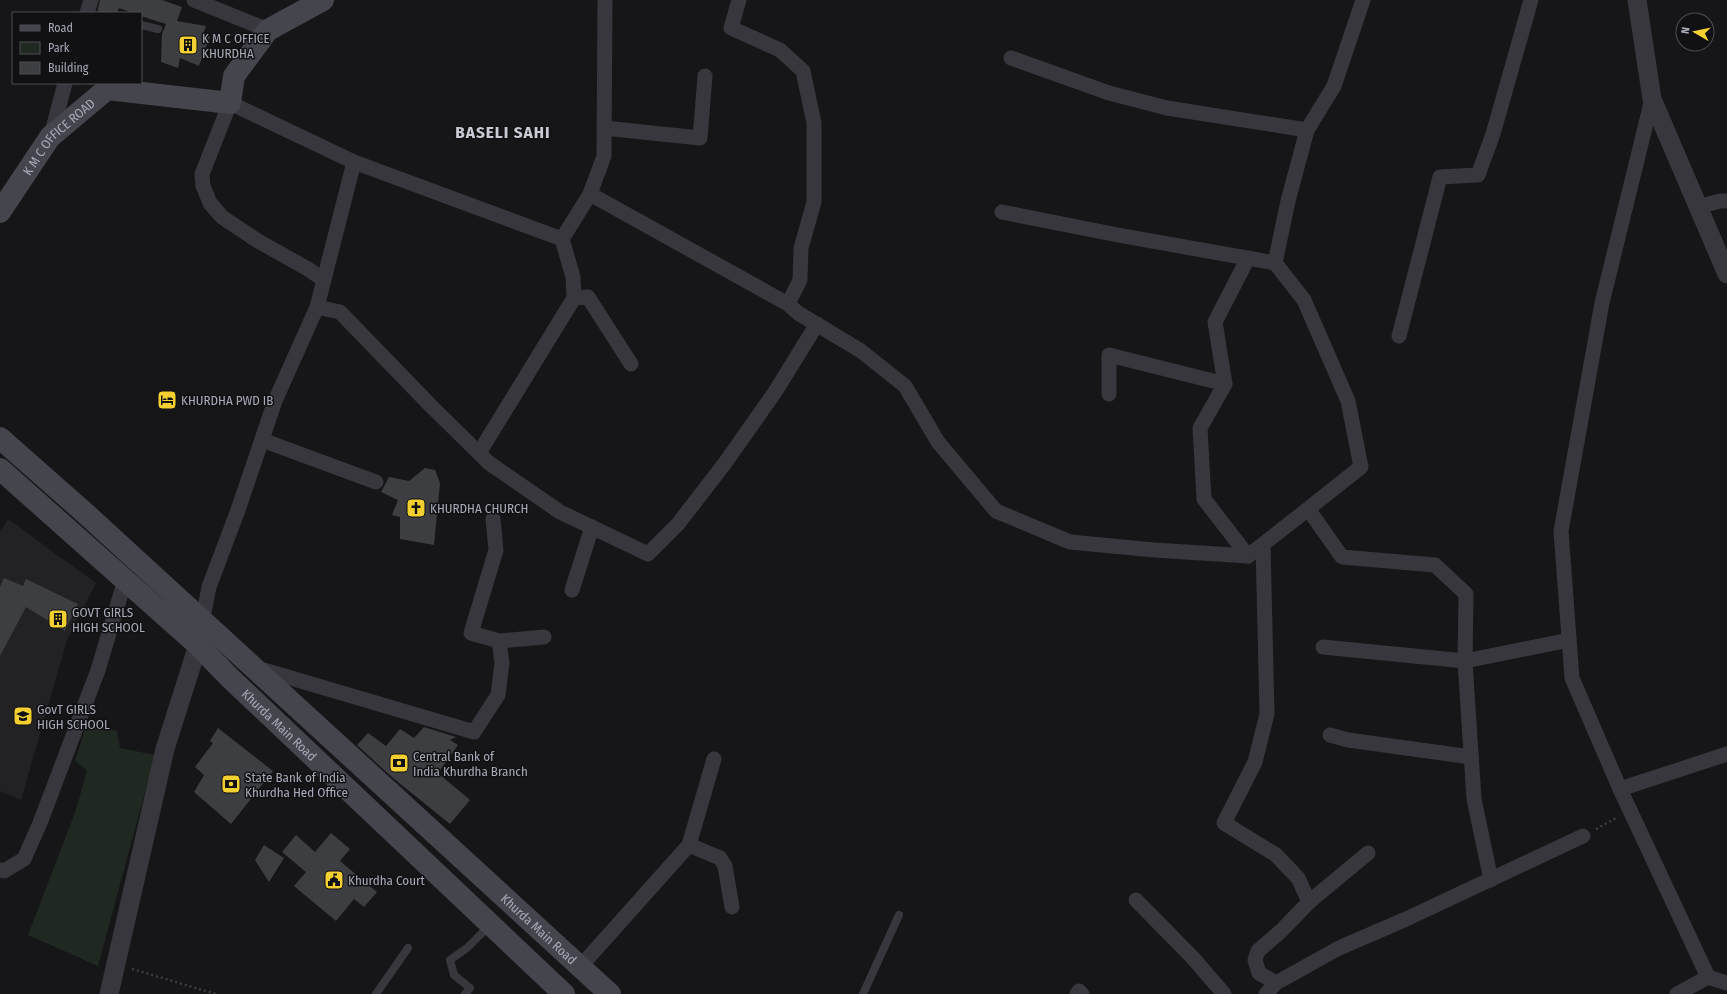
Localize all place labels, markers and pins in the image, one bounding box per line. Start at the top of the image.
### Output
place label: K M C OFFICE KHURDHA [202,31,270,61]
building icon: K M C OFFICE KHURDHA [177,34,199,56]
hotel icon: KHURDHA PWD IB [156,389,178,411]
place label: KHURDHA PWD IB [181,393,273,408]
church icon: KHURDHA CHURCH [405,497,427,519]
place label: KHURDHA CHURCH [430,501,528,516]
place label: GOVT GIRLS HIGH SCHOOL [72,605,145,635]
building icon: GOVT GIRLS HIGH SCHOOL [47,608,69,630]
place label: GovT GIRLS HIGH SCHOOL [37,702,110,732]
school or university icon: GovT GIRLS HIGH SCHOOL [12,705,34,727]
place label: Central Bank of India Khurdha Branch [413,749,528,779]
bank icon: Central Bank of India Khurdha Branch [388,752,410,774]
place label: State Bank of India Khurdha Hed Office [245,770,348,800]
bank icon: State Bank of India Khurdha Hed Office [220,773,242,795]
public building icon: Khurdha Court [323,869,345,891]
place label: Khurdha Court [348,873,425,888]

